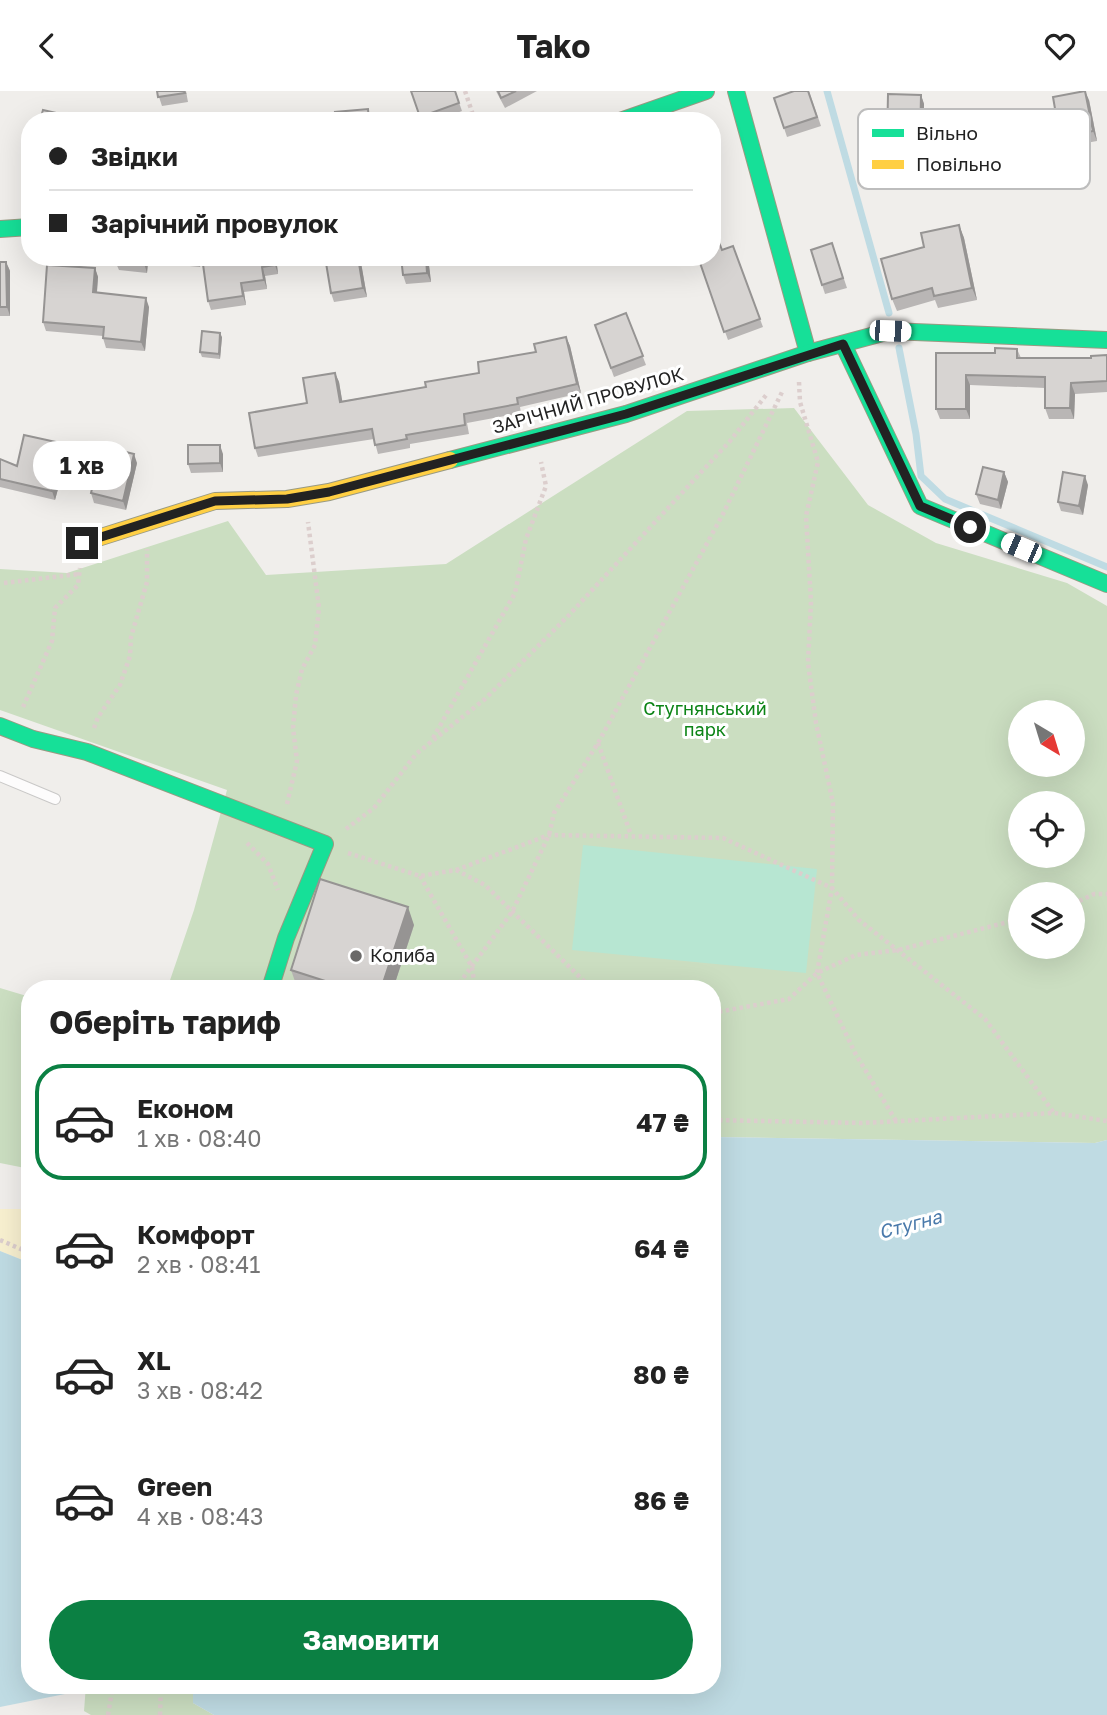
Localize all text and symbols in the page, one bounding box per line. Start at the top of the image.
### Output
icon: back [28,27,66,65]
text: Tako [517,27,590,65]
icon: heart [1041,27,1079,65]
legend [858,109,1090,189]
text: Вільно [916,121,978,144]
text: Звідки [91,141,178,172]
text: Повільно [916,152,1002,175]
text: Зарічний провулок [91,208,339,239]
car [869,320,912,342]
street label: ЗАРІЧНИЙ ПРОВУЛОК [490,362,686,438]
callout: 1 хв [33,441,131,491]
text: 1 хв [60,451,104,479]
route start [954,511,986,543]
route end [66,527,98,559]
car [998,530,1045,566]
park label: Стугнянський парк [643,697,767,740]
north arrow [1008,700,1085,777]
map controls [1008,700,1085,959]
button: locate [1008,791,1085,868]
button: layers [1008,882,1085,959]
place label: Колиба [370,944,435,966]
marker: Колиба [348,948,364,964]
text: Оберіть тариф [49,1003,281,1041]
icon: car [53,1091,116,1154]
text: Економ [137,1093,234,1124]
text: 47 ₴ [636,1107,689,1138]
text: 1 хв · 08:40 [137,1124,261,1152]
water label: Стугна [876,1204,945,1243]
icon: car [53,1217,116,1280]
text: Комфорт [137,1219,255,1250]
text: 64 ₴ [634,1233,689,1264]
text: 2 хв · 08:41 [137,1250,261,1278]
icon: car [53,1343,116,1406]
text: XL [137,1345,171,1376]
text: 80 ₴ [633,1359,689,1390]
text: 3 хв · 08:42 [137,1376,263,1404]
icon: car [53,1469,116,1532]
text: Green [137,1471,212,1502]
text: 86 ₴ [633,1485,689,1516]
text: 4 хв · 08:43 [137,1502,264,1530]
button: Замовити [49,1600,693,1680]

